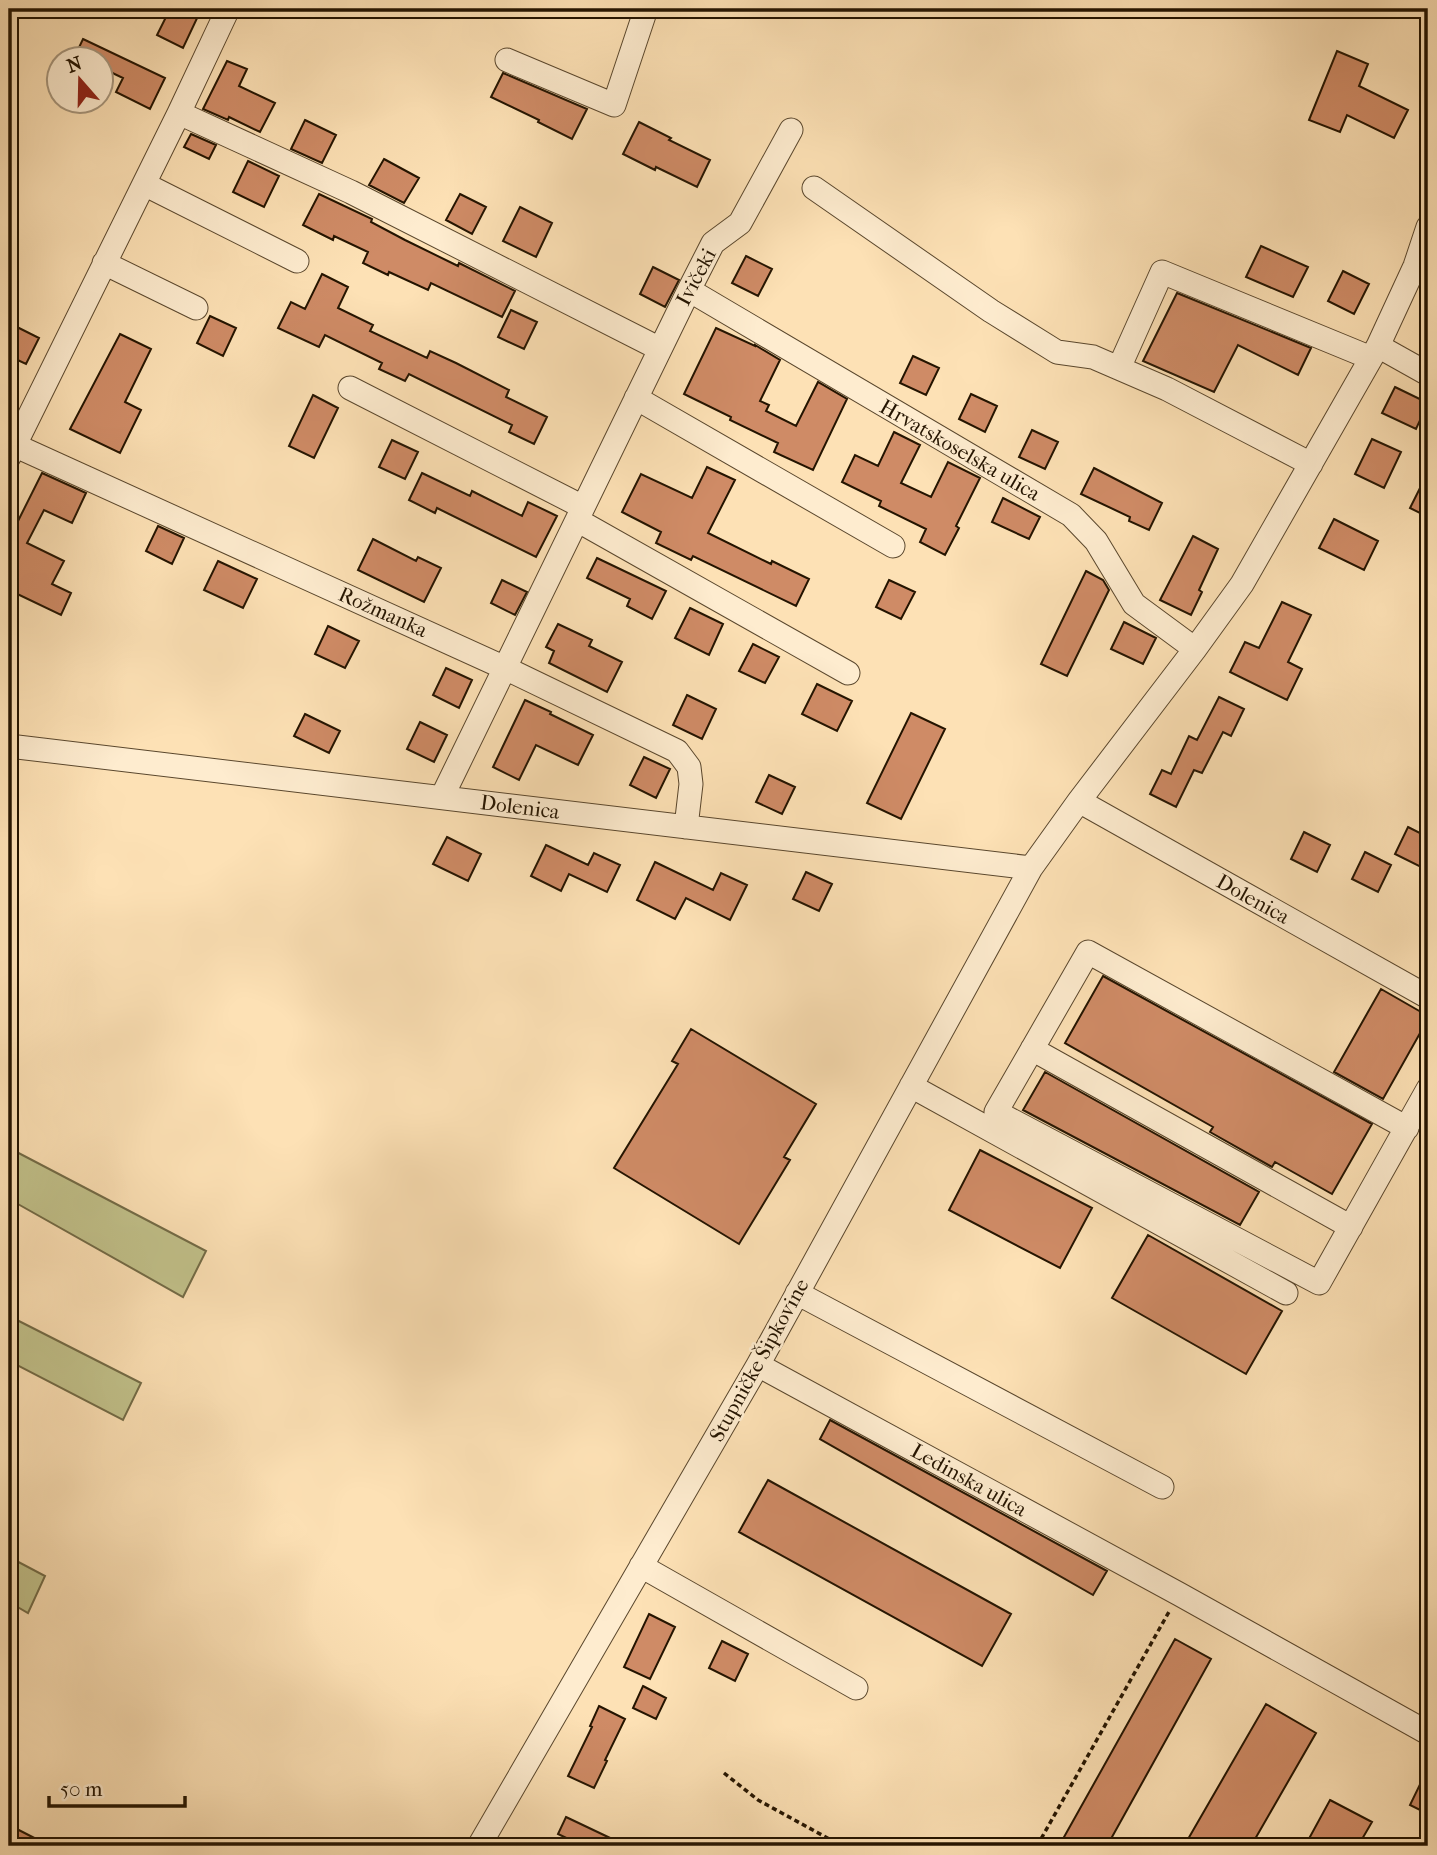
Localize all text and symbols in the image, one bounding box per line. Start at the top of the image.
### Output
north arrow [46,46,116,116]
text: N [64,52,86,78]
street label: Ivičeki [671,244,721,310]
street label: Hrvatskoselska ulica [876,394,1045,506]
street label: Rožmanka [335,582,431,642]
street label: Dolenica [479,790,561,824]
street label: Dolenica [1212,869,1294,929]
street label: Stupničke Šipkovine [704,1274,814,1446]
street label: Ledinska ulica [907,1438,1031,1522]
scale bar [49,1764,186,1808]
text: 50 m [60,1777,103,1801]

